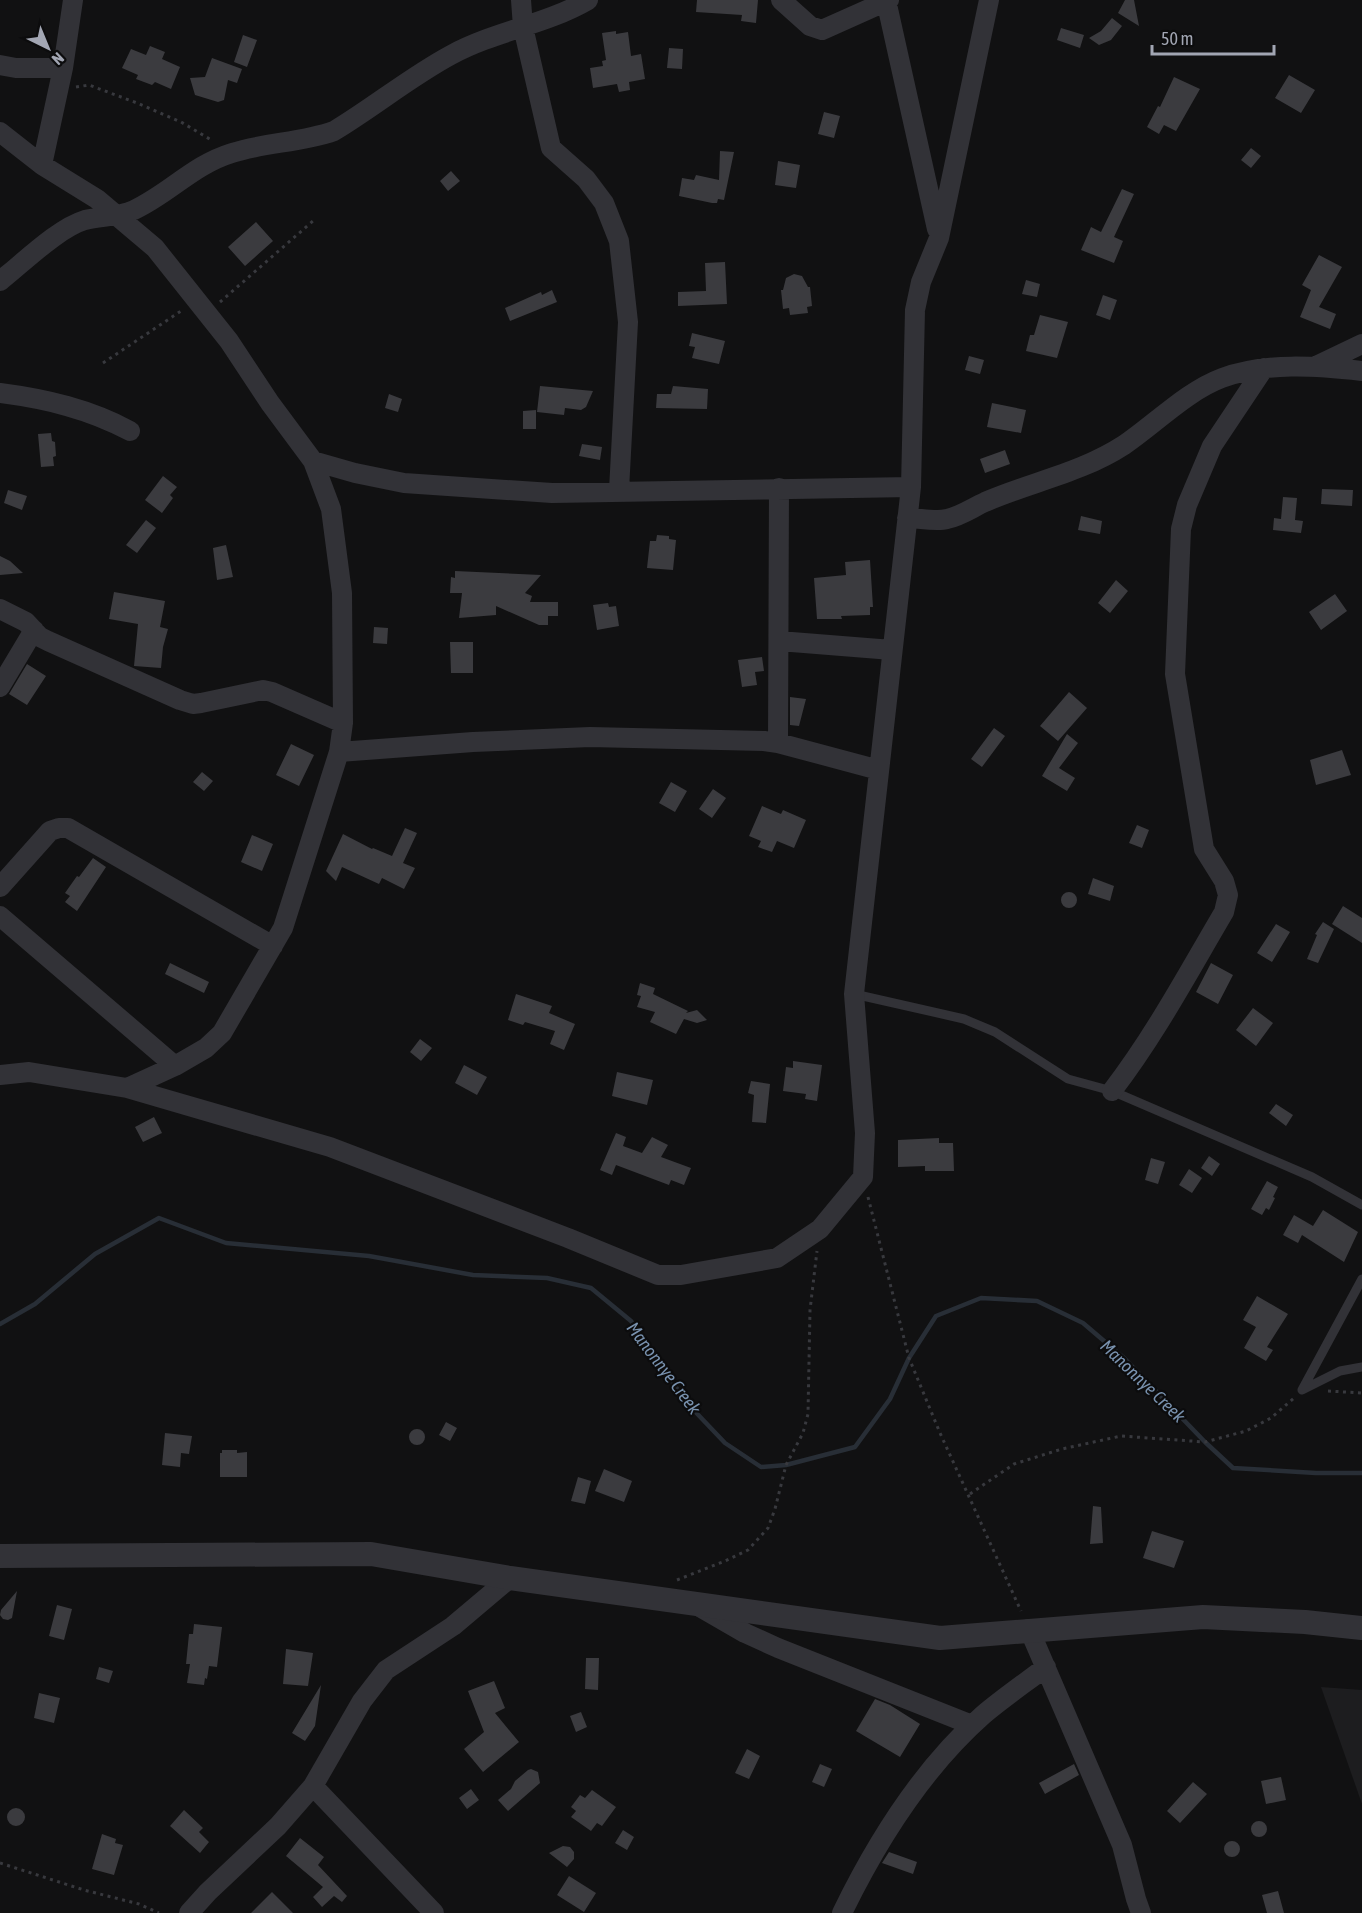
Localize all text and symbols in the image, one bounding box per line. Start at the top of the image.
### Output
north arrow [18,18,78,78]
scale bar [1152,18,1274,56]
text: 50 m [1161,28,1193,49]
text: N [49,49,68,69]
water label: Manonnye Creek [623,1318,706,1419]
water label: Manonnye Creek [1096,1335,1191,1427]

